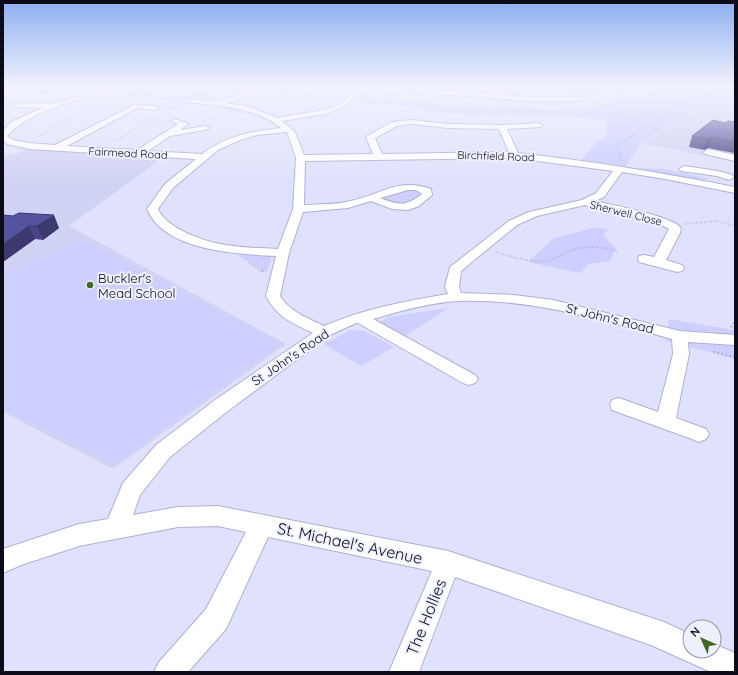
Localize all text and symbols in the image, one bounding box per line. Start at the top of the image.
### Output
street label: Fairmead Road [88,144,168,162]
street label: Birchfield Road [457,148,535,164]
street label: Sherwell Close [589,197,663,229]
place label: Buckler's Mead School [98,270,176,301]
marker: Buckler's Mead School [85,280,95,290]
street label: St John's Road [564,299,656,337]
street label: St John's Road [248,325,332,389]
street label: St. Michael's Avenue [276,518,424,568]
street label: The Hollies [402,576,450,658]
north arrow [682,619,722,659]
text: N [687,624,703,640]

